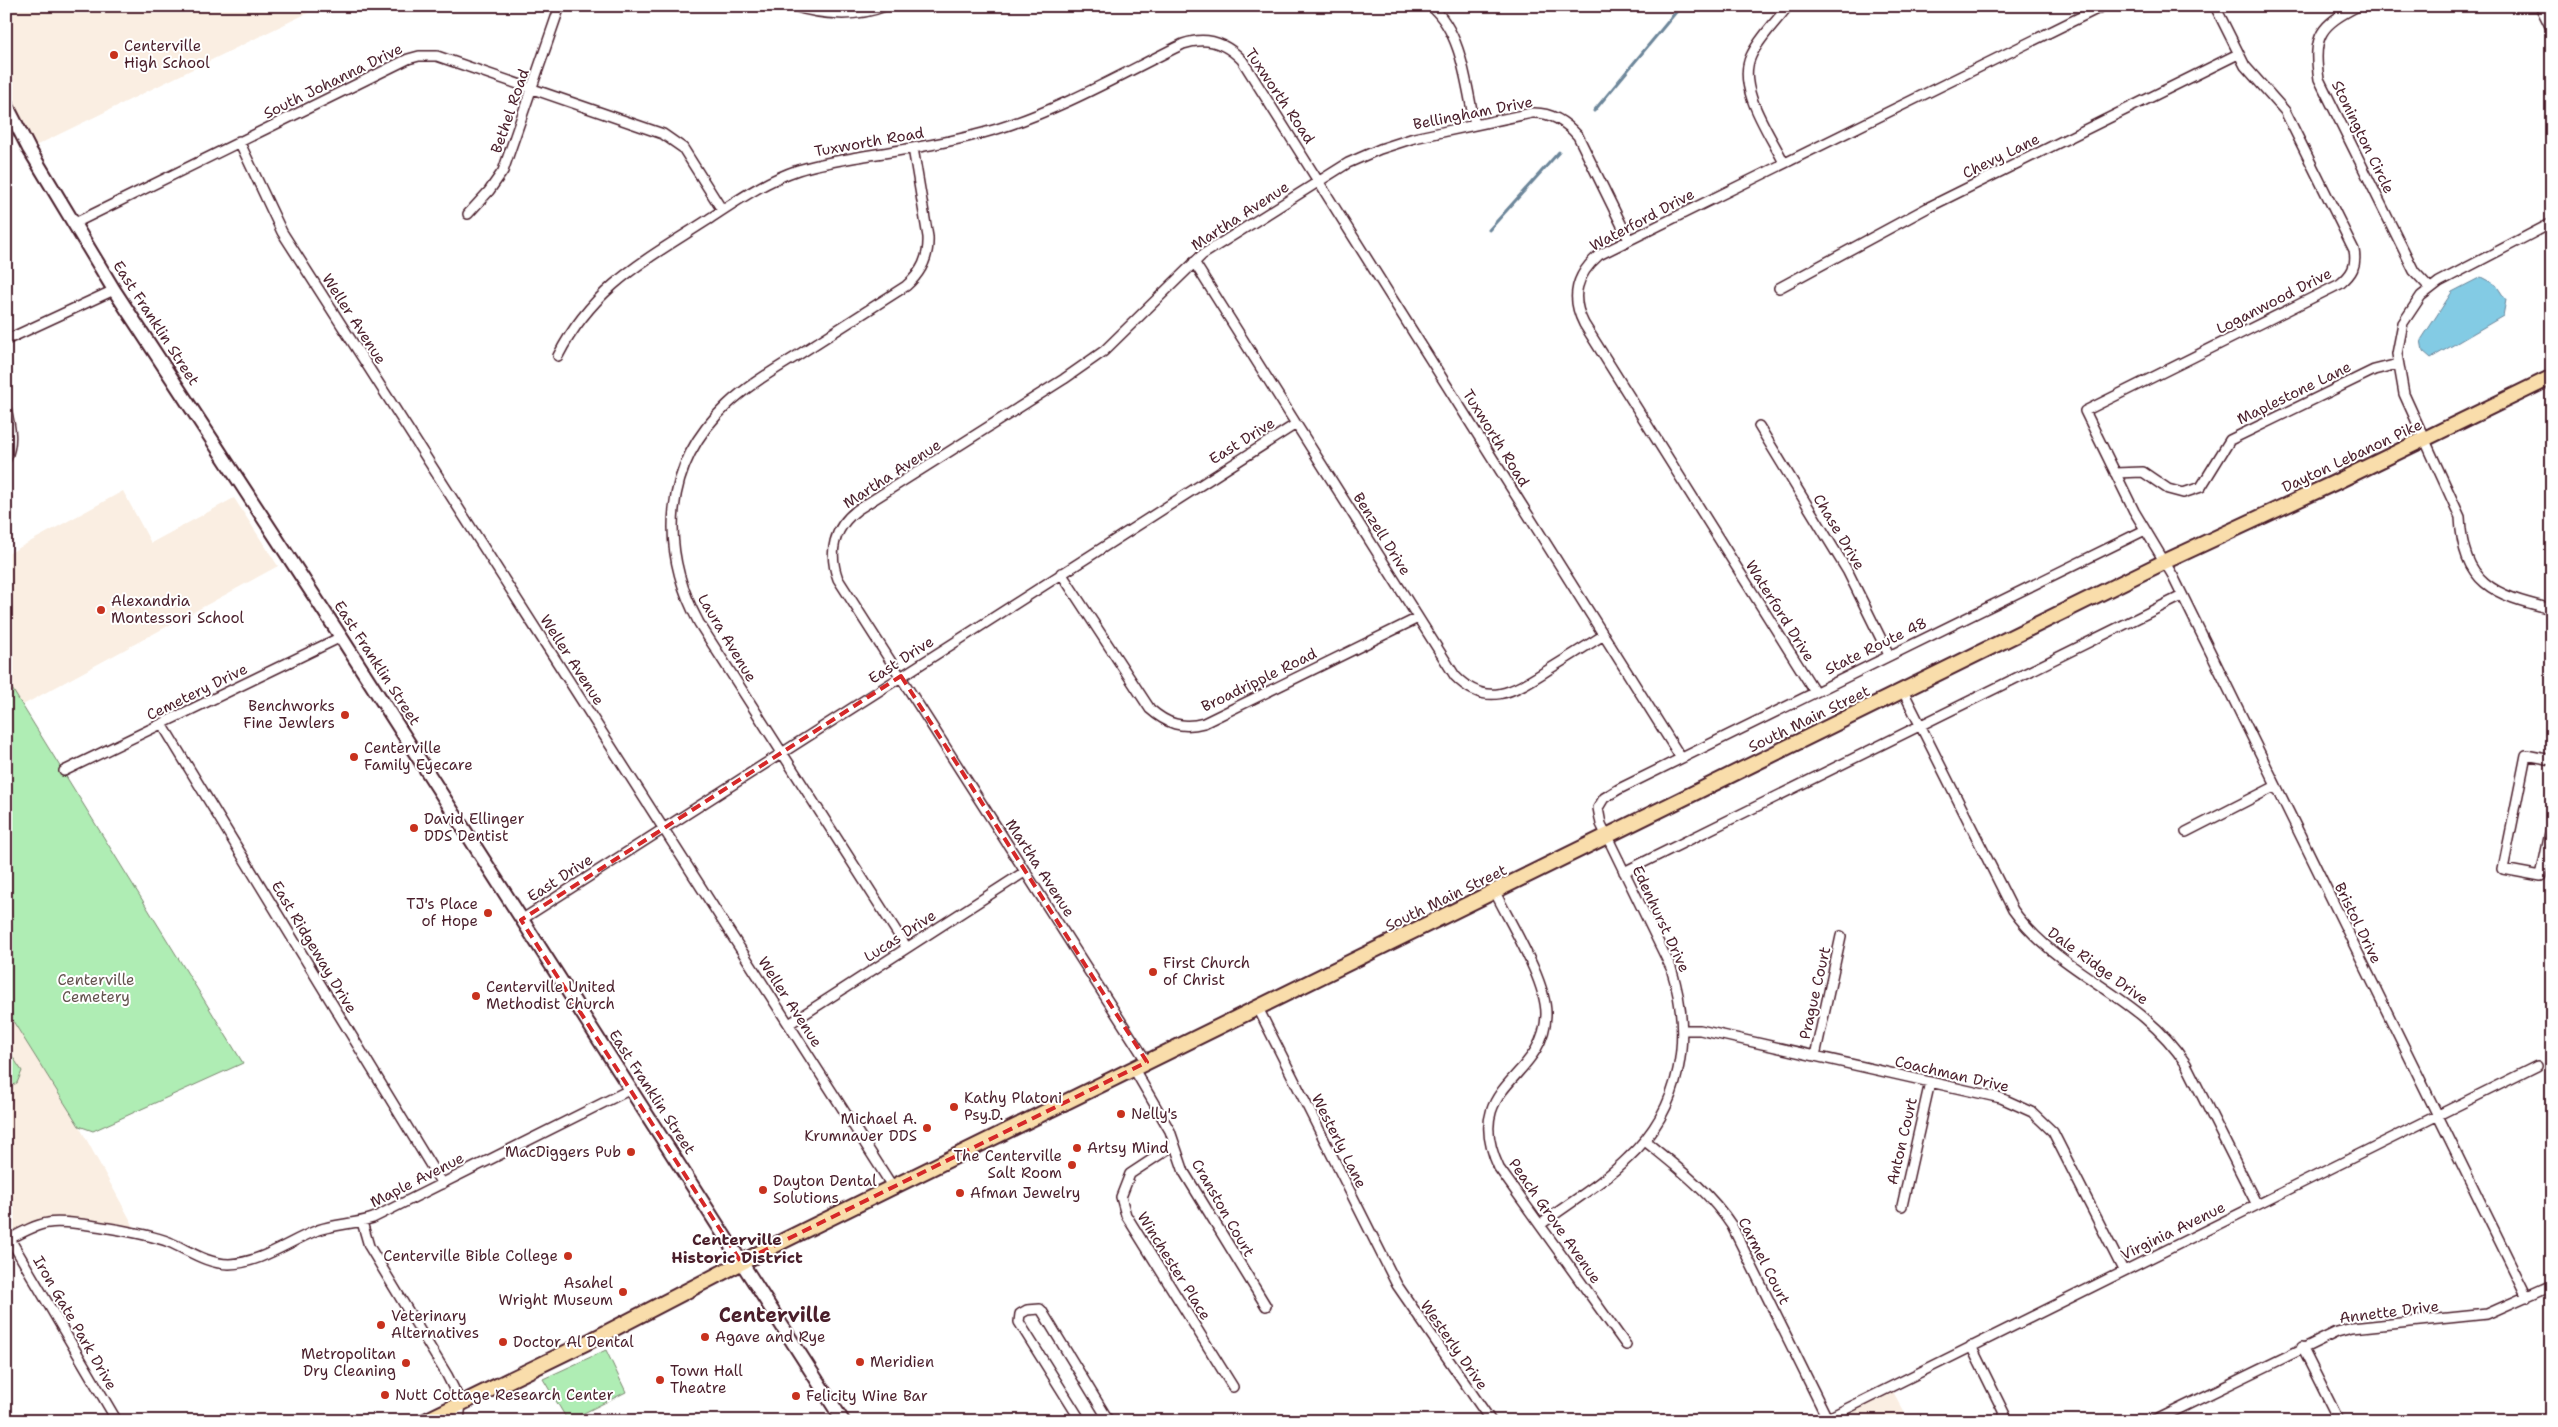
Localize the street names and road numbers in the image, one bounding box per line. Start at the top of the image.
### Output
street label: South Johanna Drive [260,39,406,123]
street label: Tuxworth Road [1241,44,1320,148]
street label: Bethel Road [486,66,534,156]
street label: Stonington Circle [2327,77,2399,197]
street label: Bellingham Drive [1411,92,1535,134]
street label: Tuxworth Road [813,122,926,162]
street label: Chevy Lane [1959,129,2043,183]
street label: Martha Avenue [1187,177,1293,255]
street label: Waterford Drive [1586,184,1698,256]
street label: East Franklin Street [108,257,204,389]
street label: Loganwood Drive [2213,263,2335,339]
street label: Weller Avenue [317,270,391,368]
street label: Maplestone Lane [2234,357,2354,429]
street label: Tuxworth Road [1458,386,1534,491]
street label: East Drive [1205,413,1279,469]
street label: Dayton Lebanon Pike [2279,415,2425,497]
street label: Martha Avenue [839,435,945,513]
street label: Benzell Drive [1349,489,1415,579]
street label: Chase Drive [1809,490,1869,574]
street label: Waterford Drive [1741,557,1819,665]
street label: Laura Avenue [693,590,761,686]
street label: East Franklin Street [329,597,425,729]
street label: Weller Avenue [535,611,609,709]
street label: State Route 48 [1822,613,1930,679]
street label: East Drive [865,631,937,689]
street label: Broadripple Road [1198,643,1320,717]
street label: Cemetery Drive [143,659,251,725]
street label: South Main Street [1745,681,1873,757]
street label: Martha Avenue [1001,815,1079,921]
street label: East Drive [524,849,596,907]
street label: South Main Street [1382,860,1510,936]
street label: Edenhurst Drive [1628,862,1694,976]
street label: East Ridgeway Drive [267,877,361,1017]
street label: Bristol Drive [2330,879,2386,967]
street label: Lucas Drive [860,905,940,967]
street label: Dale Ridge Drive [2044,923,2152,1009]
street label: Prague Court [1795,945,1835,1041]
street label: Weller Avenue [753,953,827,1051]
street label: East Franklin Street [604,1026,700,1158]
street label: Coachman Drive [1893,1051,2011,1097]
street label: Westerly Lane [1307,1090,1371,1192]
street label: Anton Court [1882,1095,1922,1187]
street label: Maple Avenue [367,1148,467,1212]
street label: Peach Grove Avenue [1504,1154,1606,1288]
street label: Cranston Court [1187,1156,1259,1260]
street label: Virginia Avenue [2117,1197,2229,1265]
street label: Winchester Place [1133,1208,1215,1324]
street label: Carmel Court [1733,1214,1795,1308]
street label: Iron Gate Park Drive [28,1252,122,1394]
street label: Westerly Drive [1416,1296,1492,1394]
street label: Annette Drive [2338,1296,2440,1328]

